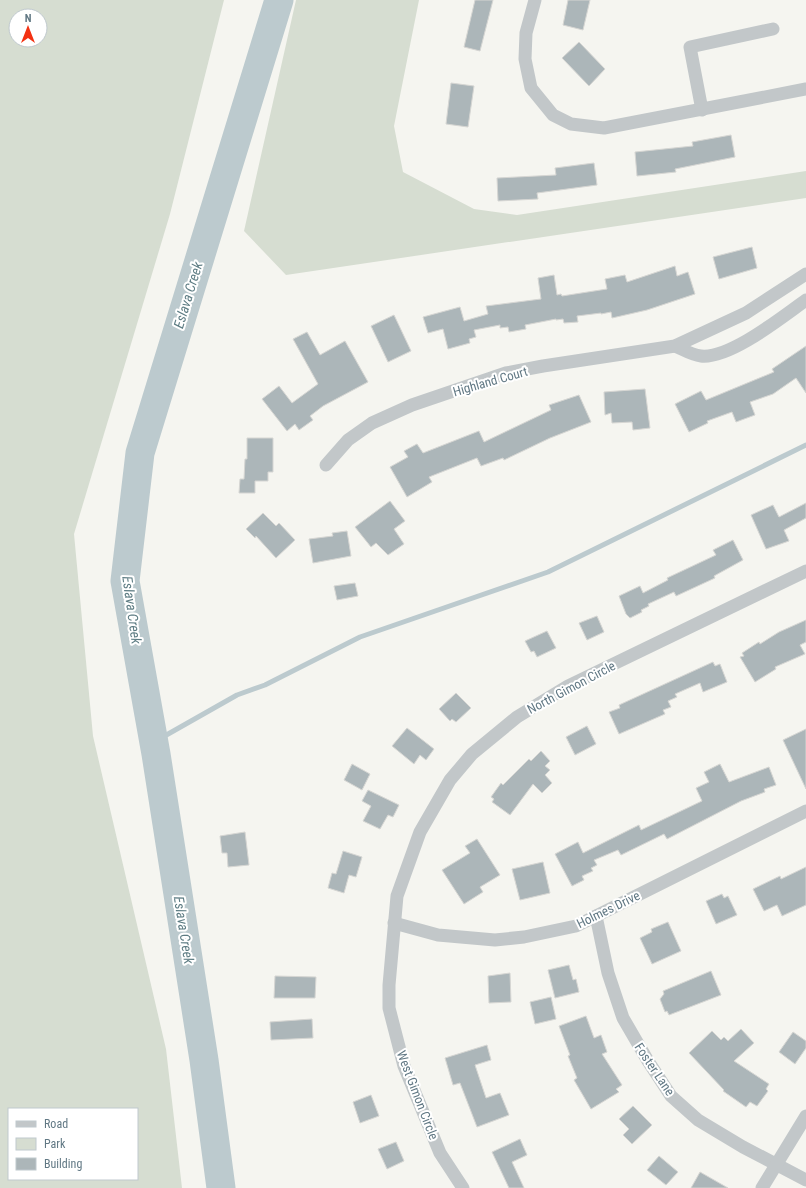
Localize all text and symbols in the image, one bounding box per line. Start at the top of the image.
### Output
north arrow [8,8,48,48]
text: N [25,12,32,25]
water label: Eslava Creek [170,259,206,330]
street label: Highland Court [451,364,529,399]
water label: Eslava Creek [119,575,145,646]
street label: North Gimon Circle [525,658,618,717]
street label: Holmes Drive [574,888,642,931]
water label: Eslava Creek [171,895,197,966]
street label: Foster Lane [632,1040,678,1098]
street label: West Gimon Circle [394,1049,441,1142]
legend [8,1108,138,1180]
text: Road [44,1117,68,1131]
text: Park [44,1137,66,1151]
text: Building [44,1157,82,1171]

